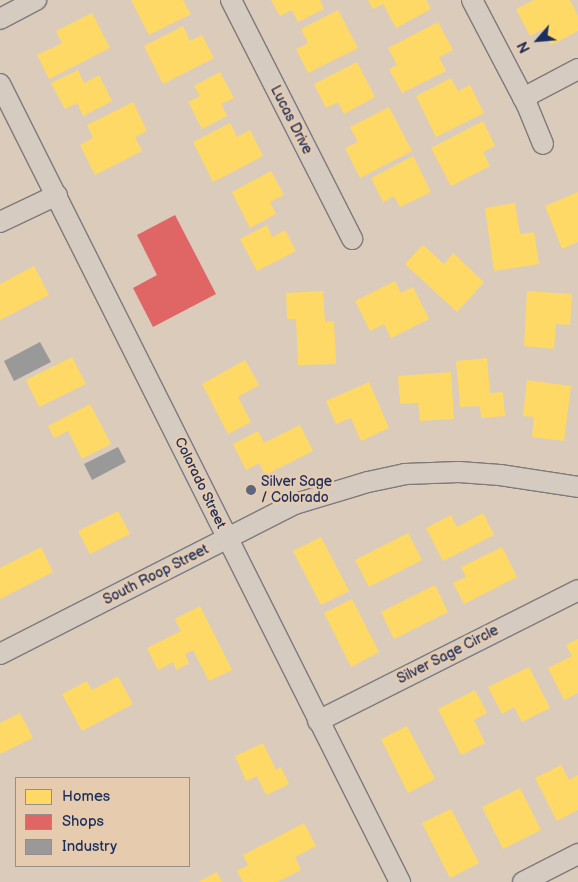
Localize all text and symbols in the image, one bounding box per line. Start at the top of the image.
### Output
north arrow [513,15,563,65]
text: N [514,39,534,56]
street label: Lucas Drive [267,83,315,157]
street label: Colorado Street [171,434,229,532]
place label: Silver Sage / Colorado [261,474,332,507]
marker: Silver Sage / Colorado [245,484,257,496]
street label: South Roop Street [100,541,212,609]
street label: Silver Sage Circle [394,622,502,688]
legend [15,777,190,867]
text: Homes [62,787,110,806]
text: Shops [62,812,104,831]
text: Industry [62,837,117,856]

